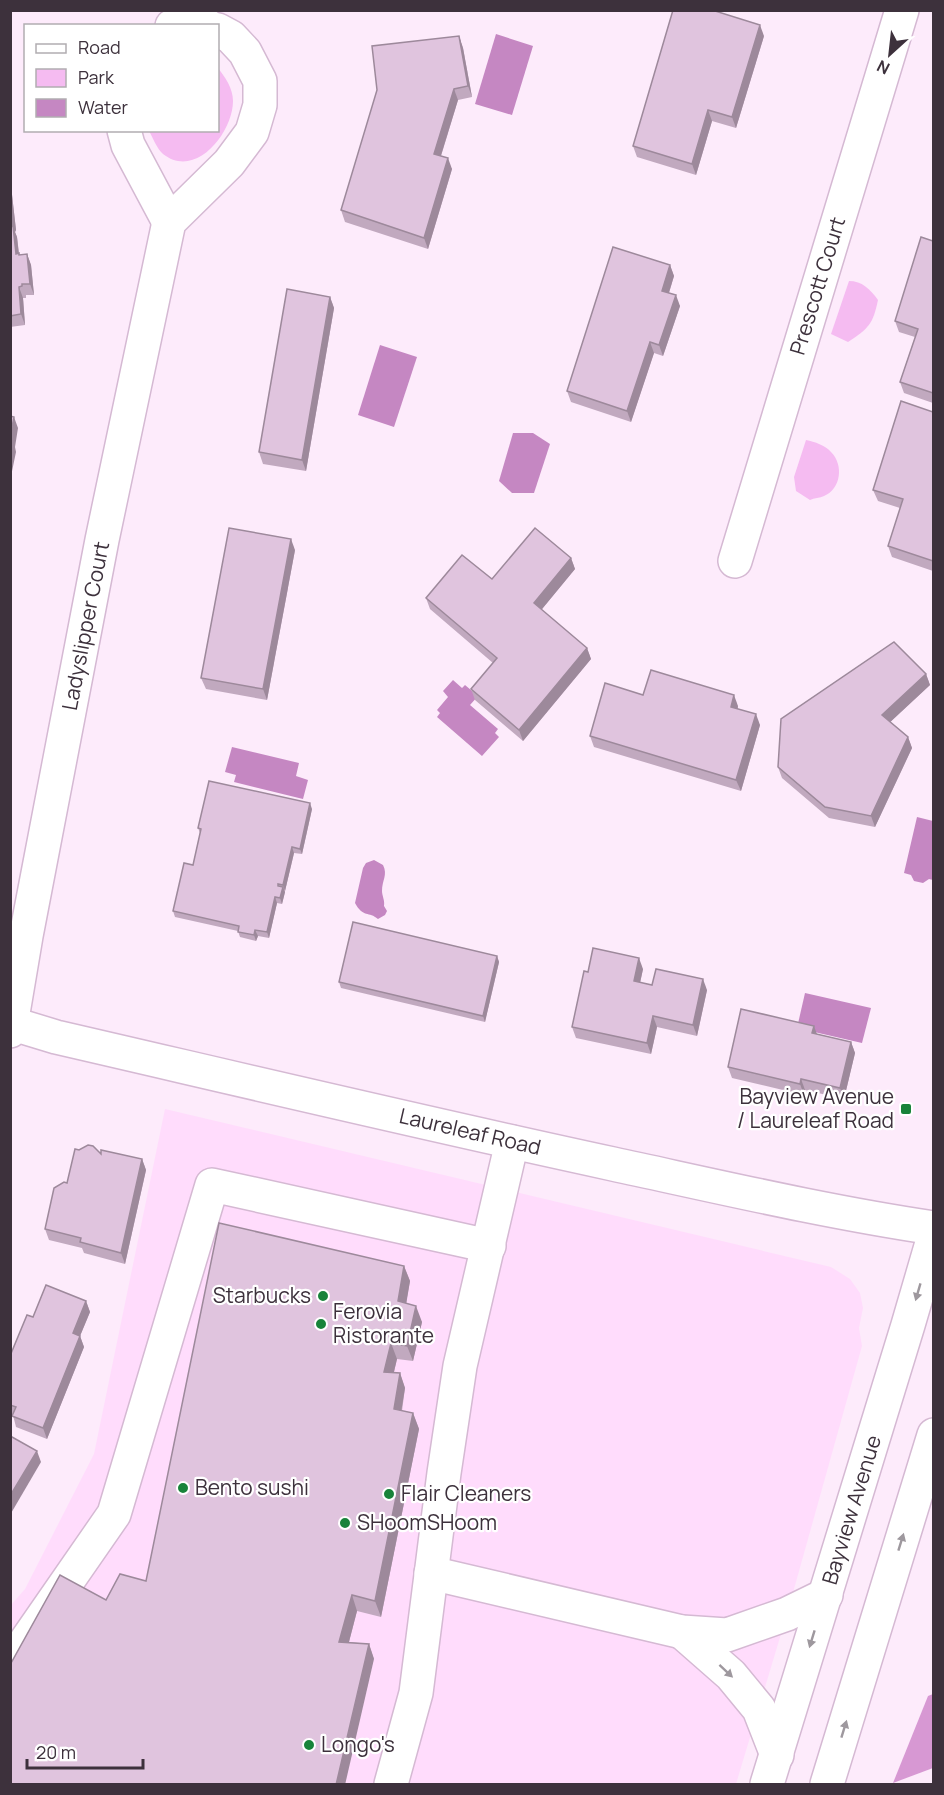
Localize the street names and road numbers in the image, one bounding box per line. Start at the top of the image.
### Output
street label: Prescott Court [783,213,851,358]
street label: Ladyslipper Court [55,539,115,713]
street label: Laureleaf Road [397,1101,544,1161]
street label: Bayview Avenue [815,1432,887,1588]

